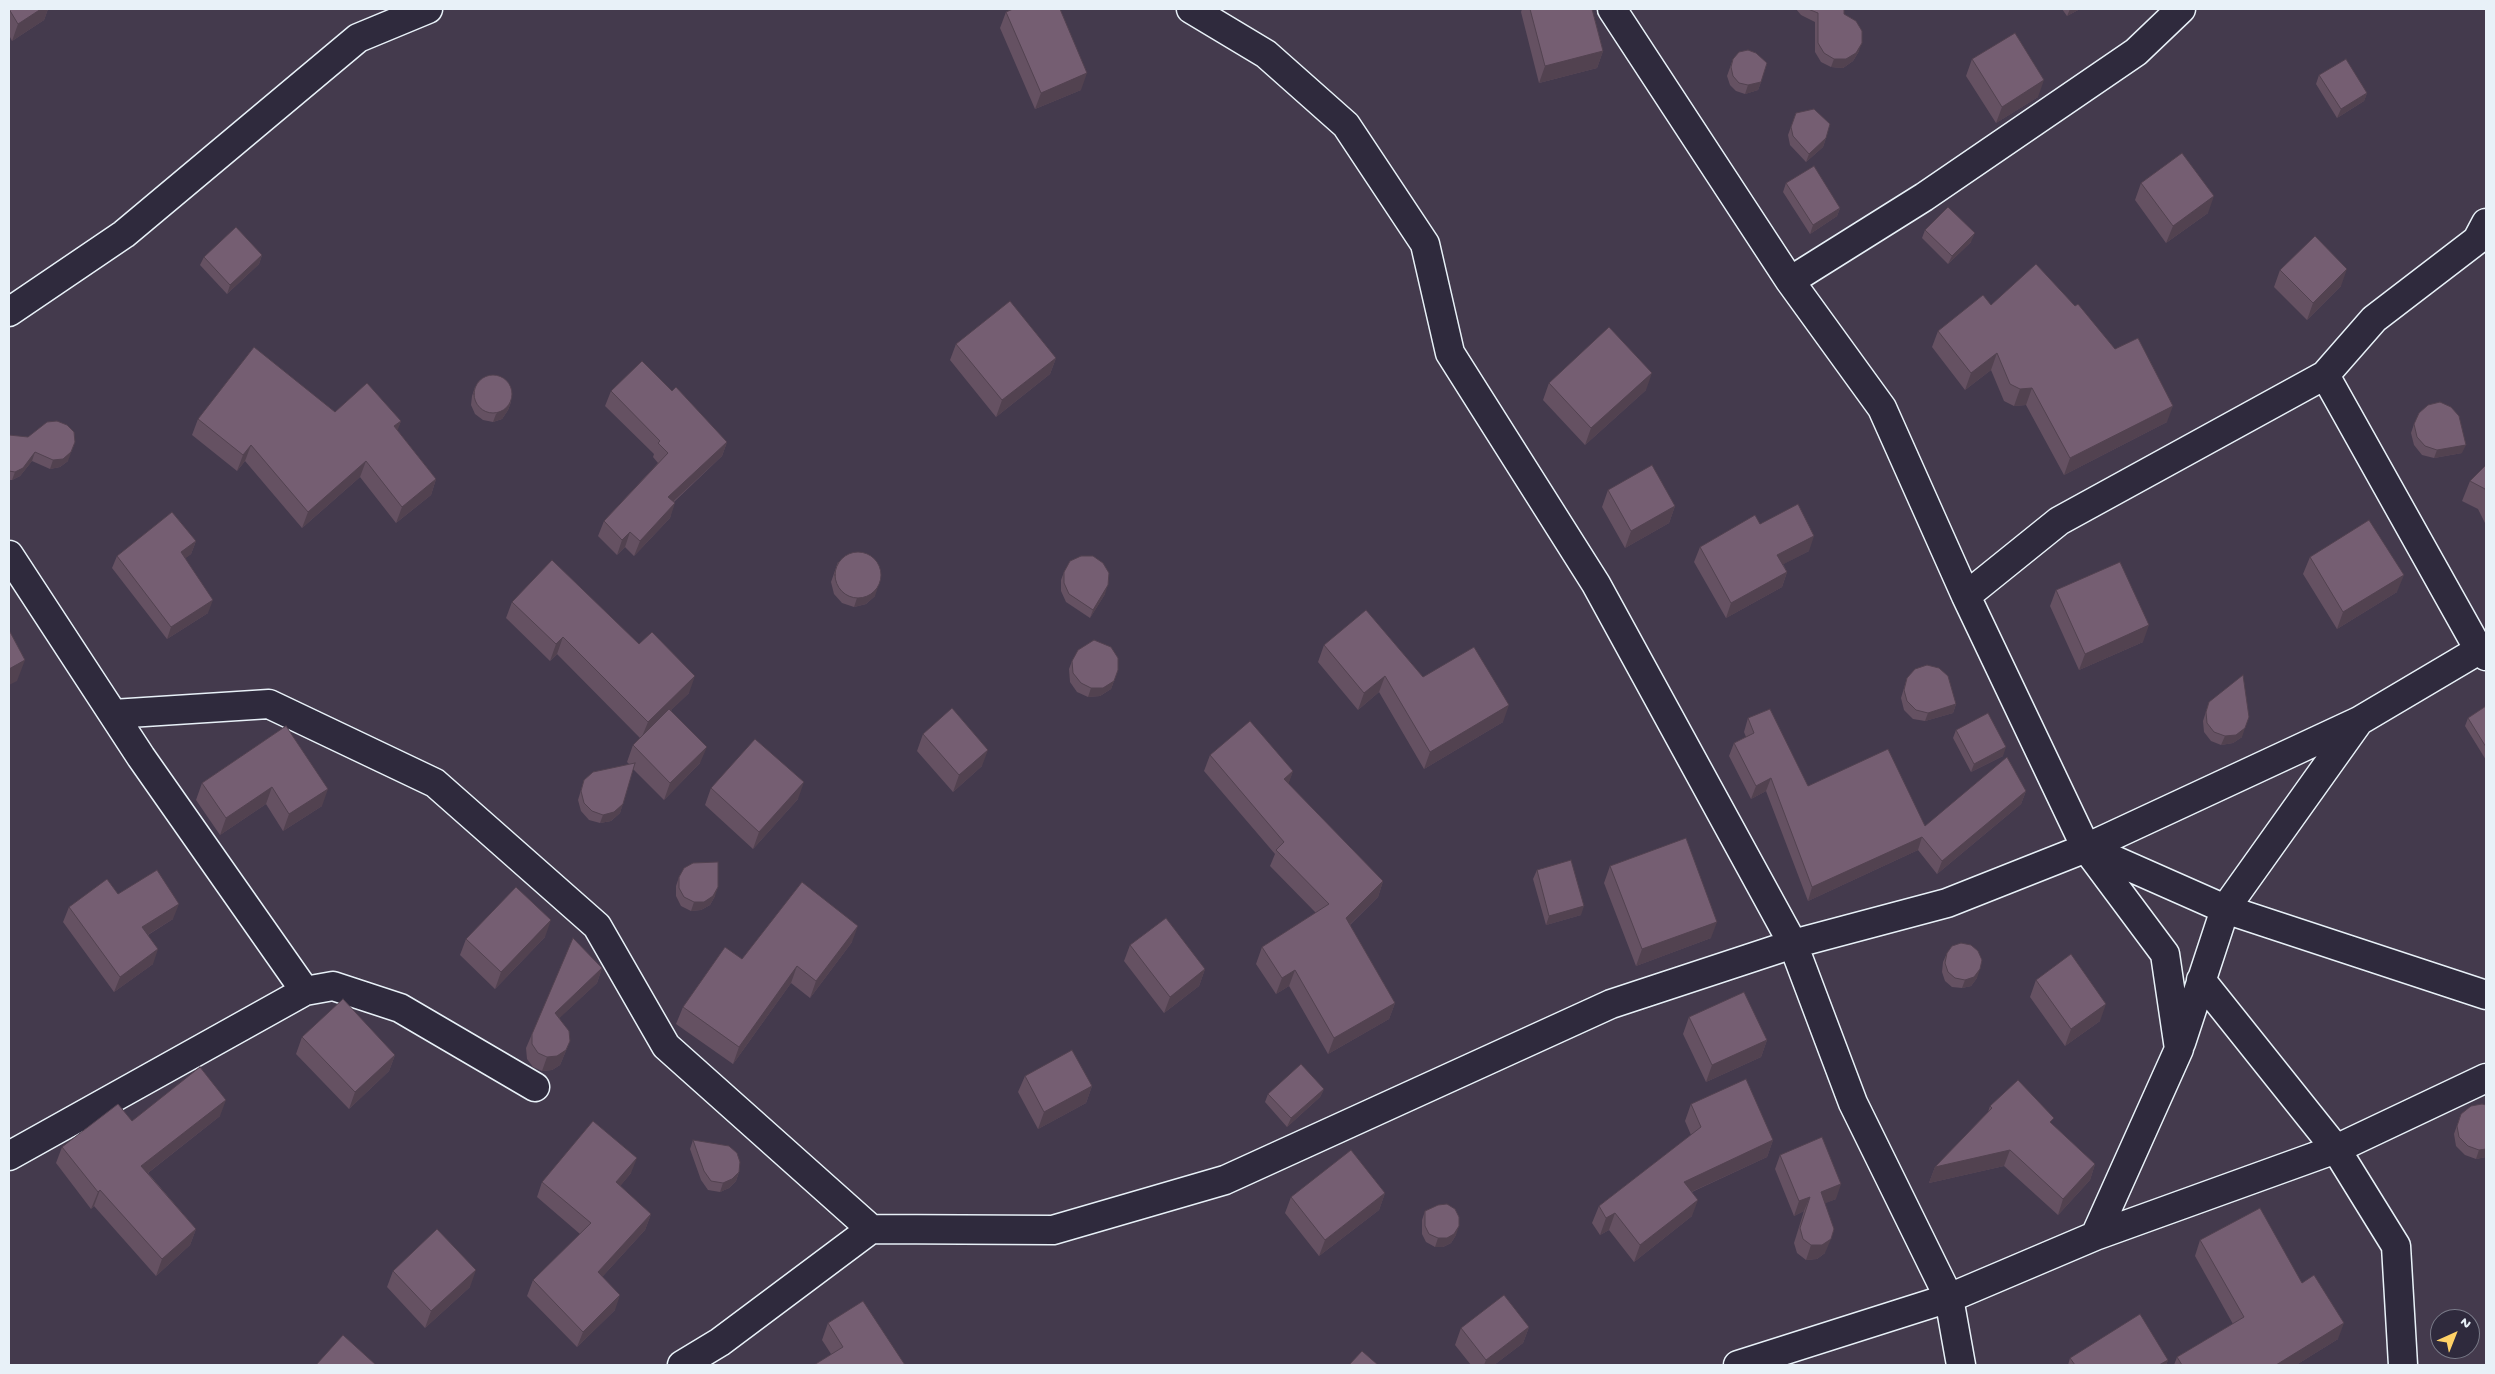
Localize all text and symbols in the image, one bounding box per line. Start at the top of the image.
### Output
north arrow [2430,1309,2480,1359]
text: N [2456,1314,2474,1333]

